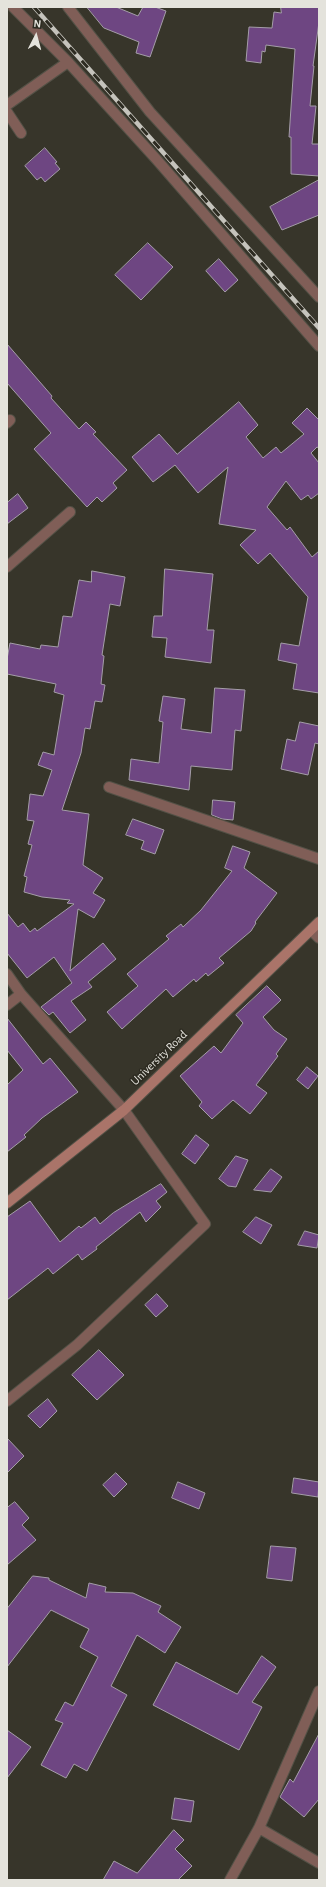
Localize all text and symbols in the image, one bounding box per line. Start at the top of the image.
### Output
north arrow [16,16,56,56]
text: N [33,18,42,29]
street label: University Road [128,1028,190,1088]

